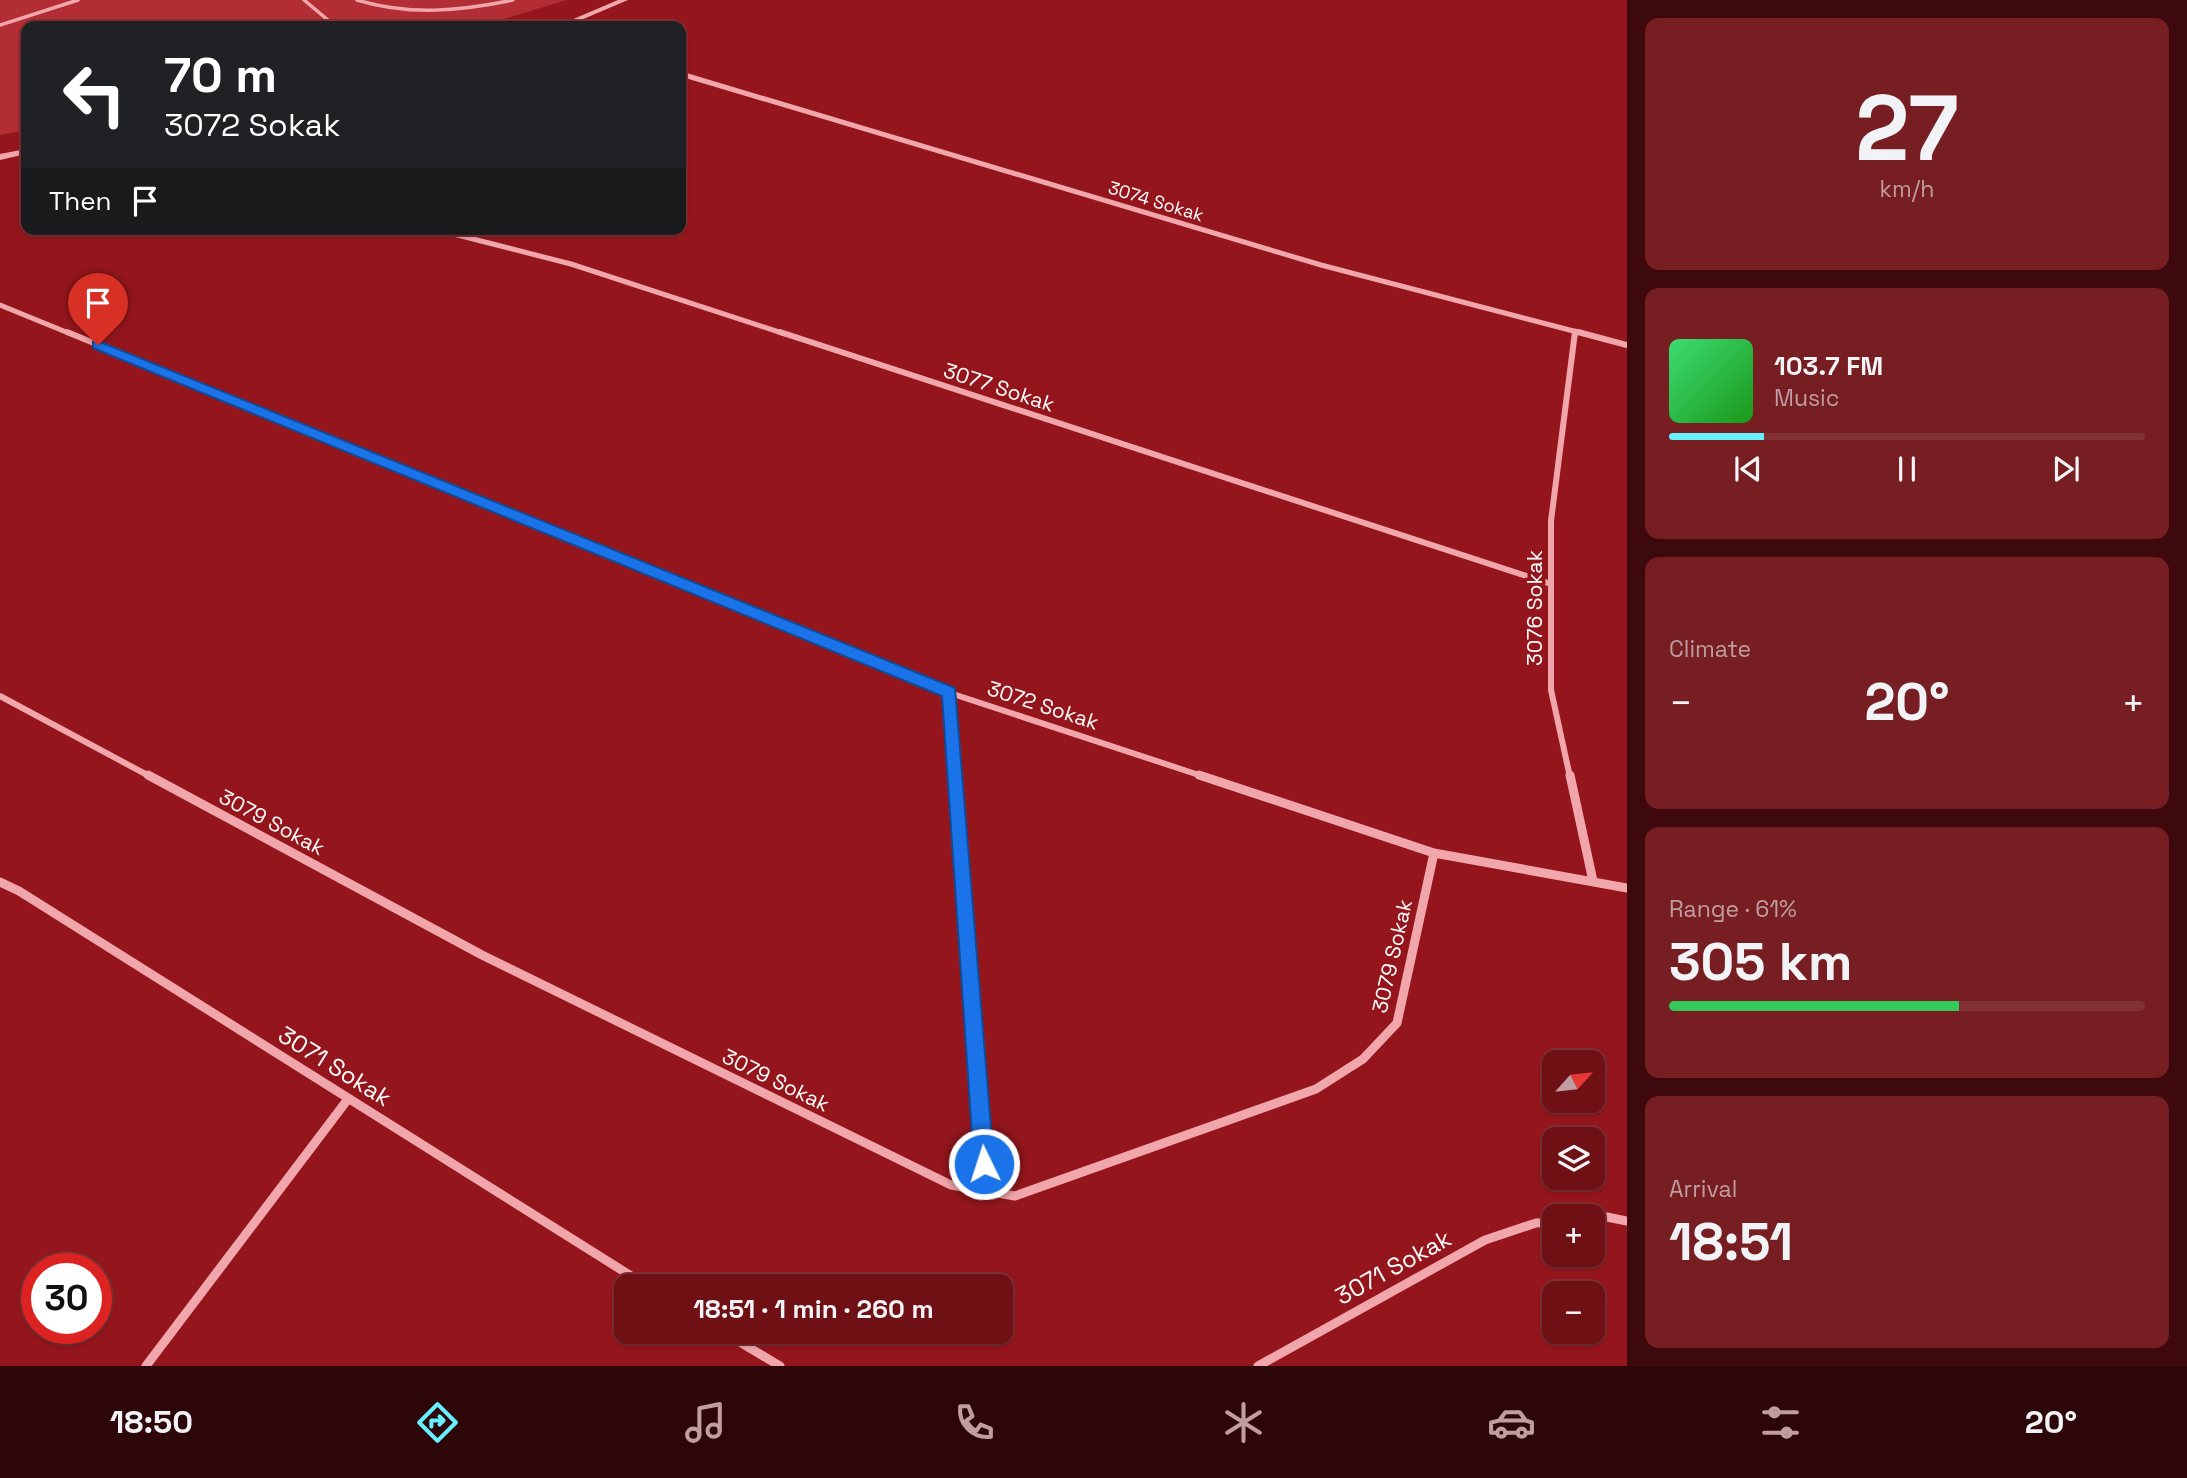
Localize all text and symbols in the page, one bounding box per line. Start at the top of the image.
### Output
text: 70 m [164,44,277,106]
icon: left [49,49,140,140]
text: 27 [1855,70,1959,187]
text: 3072 Sokak [164,105,340,145]
text: km/h [1880,174,1934,204]
street label: 3074 Sokak [1105,176,1207,227]
icon: arrive [126,182,164,220]
text: Then [49,184,112,218]
pin [68,273,128,345]
icon: arrive [79,284,117,322]
text: 103.7 FM [1774,349,1883,383]
street label: 3077 Sokak [940,356,1058,418]
text: Music [1774,383,1839,413]
icon: previous [1729,450,1767,488]
icon: pause [1888,450,1926,488]
icon: next [2047,450,2085,488]
street label: 3076 Sokak [1521,550,1548,666]
text: Climate [1669,634,1751,664]
text: 20° [1864,669,1950,735]
street label: 3072 Sokak [984,674,1102,736]
text: − [1669,679,1693,727]
text: + [2121,679,2145,727]
street label: 3079 Sokak [214,783,330,861]
text: Range · 61% [1669,894,1797,924]
street label: 3079 Sokak [1366,896,1418,1016]
text: 305 km [1669,929,1852,995]
street label: 3071 Sokak [273,1019,397,1113]
street label: 3079 Sokak [718,1042,834,1118]
north arrow [1542,1050,1605,1113]
map controls [1542,1050,1605,1344]
position arrow [947,1127,1021,1201]
button: layers [1542,1127,1605,1190]
text: Arrival [1669,1174,1737,1204]
button: + [1542,1204,1605,1267]
text: 18:51 [1669,1209,1793,1275]
street label: 3071 Sokak [1330,1222,1456,1312]
speed limit sign: 30 [21,1253,112,1344]
button: − [1542,1281,1605,1344]
text: 18:51 · 1 min · 260 m [693,1292,934,1326]
icon: directions [413,1398,462,1447]
icon: music [681,1398,730,1447]
icon: phone [950,1398,999,1447]
icon: climate [1219,1398,1268,1447]
icon: car [1487,1398,1536,1447]
icon: filters [1756,1398,1805,1447]
text: 18:50 [110,1402,193,1442]
text: 20° [2025,1402,2077,1442]

